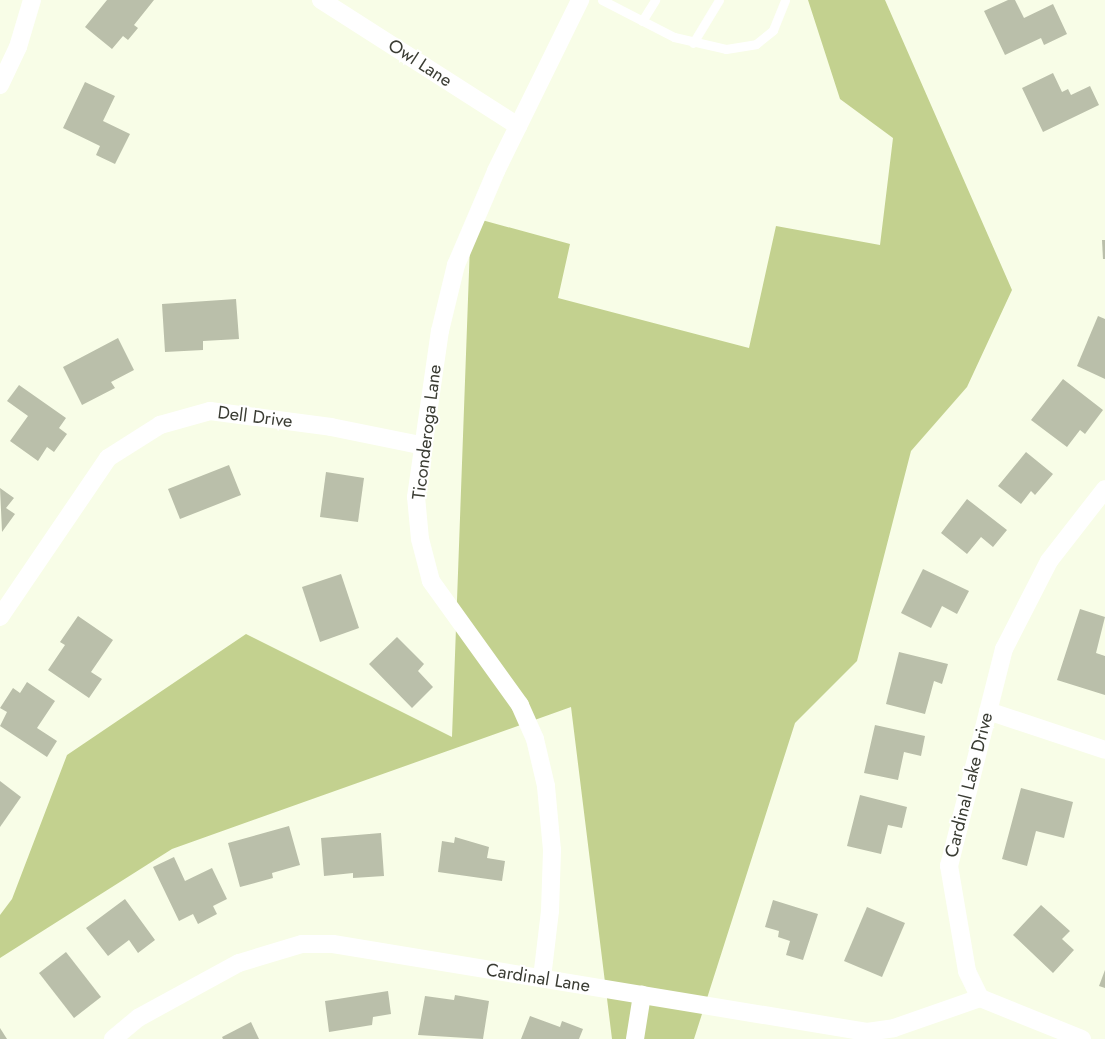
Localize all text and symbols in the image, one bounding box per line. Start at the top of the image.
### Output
street label: Owl Lane [384,34,456,92]
street label: Ticonderoga Lane [408,363,446,501]
street label: Dell Drive [216,402,294,432]
street label: Cardinal Lake Drive [941,710,997,860]
street label: Cardinal Lane [484,959,592,997]

